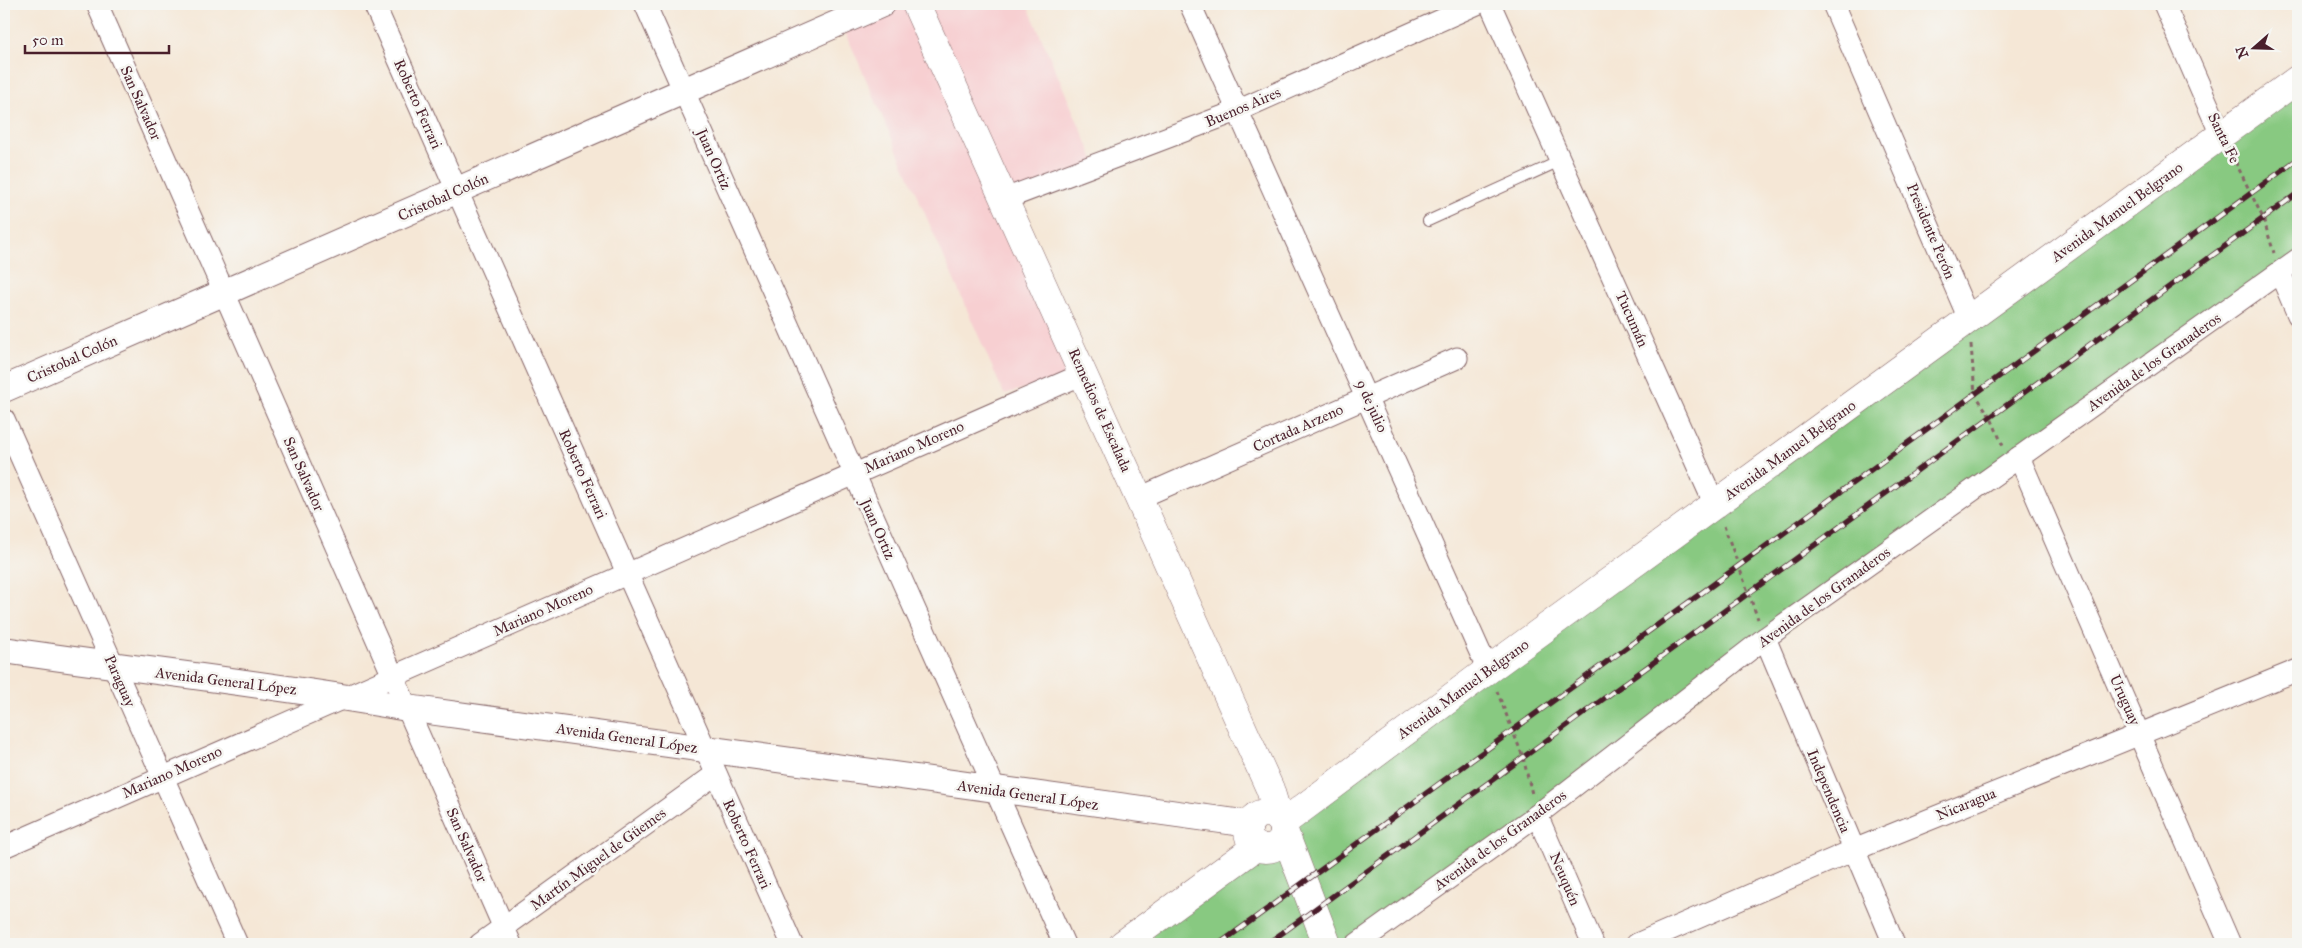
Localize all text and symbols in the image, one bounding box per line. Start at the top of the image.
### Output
scale bar [25,22,169,54]
north arrow [2230,22,2280,72]
text: 50 m [32,31,64,49]
text: N [2232,44,2252,61]
street label: Roberto Ferrari [390,56,446,152]
street label: San Salvador [117,63,166,143]
street label: Buenos Aires [1203,83,1283,131]
street label: Santa Fe [2204,110,2244,166]
street label: Juan Ortiz [691,124,735,193]
street label: Avenida Manuel Belgrano [2047,158,2187,266]
street label: Cristobal Colón [395,169,491,225]
street label: Presidente Perón [1903,180,1959,282]
street label: Tucumán [1612,288,1652,350]
street label: Avenida de los Granaderos [2083,309,2224,416]
street label: Cristobal Colón [24,331,120,387]
street label: Remedios de Escalada [1065,345,1136,475]
street label: 9 de julio [1352,377,1392,435]
street label: Avenida Manuel Belgrano [1720,396,1860,504]
street label: Cortada Arzeno [1250,400,1346,456]
street label: Mariano Moreno [861,417,967,477]
street label: Roberto Ferrari [555,426,611,522]
street label: San Salvador [280,434,329,514]
street label: Juan Ortiz [855,494,899,563]
street label: Avenida de los Granaderos [1753,543,1894,652]
street label: Mariano Moreno [490,580,596,640]
street label: Avenida Manuel Belgrano [1393,635,1533,743]
street label: Paraguay [101,652,140,711]
street label: Avenida General López [153,663,298,699]
street label: Uruguay [2106,672,2144,729]
street label: Avenida General López [554,719,699,757]
street label: Mariano Moreno [119,742,225,802]
street label: Independencia [1803,747,1855,836]
street label: Avenida General López [955,776,1100,814]
street label: Nicaragua [1933,784,1999,824]
street label: Avenida de los Granaderos [1429,786,1570,895]
street label: Roberto Ferrari [719,796,775,892]
street label: Martín Miguel de Güemes [527,804,669,914]
street label: San Salvador [443,805,492,885]
street label: Neuquén [1545,850,1584,909]

